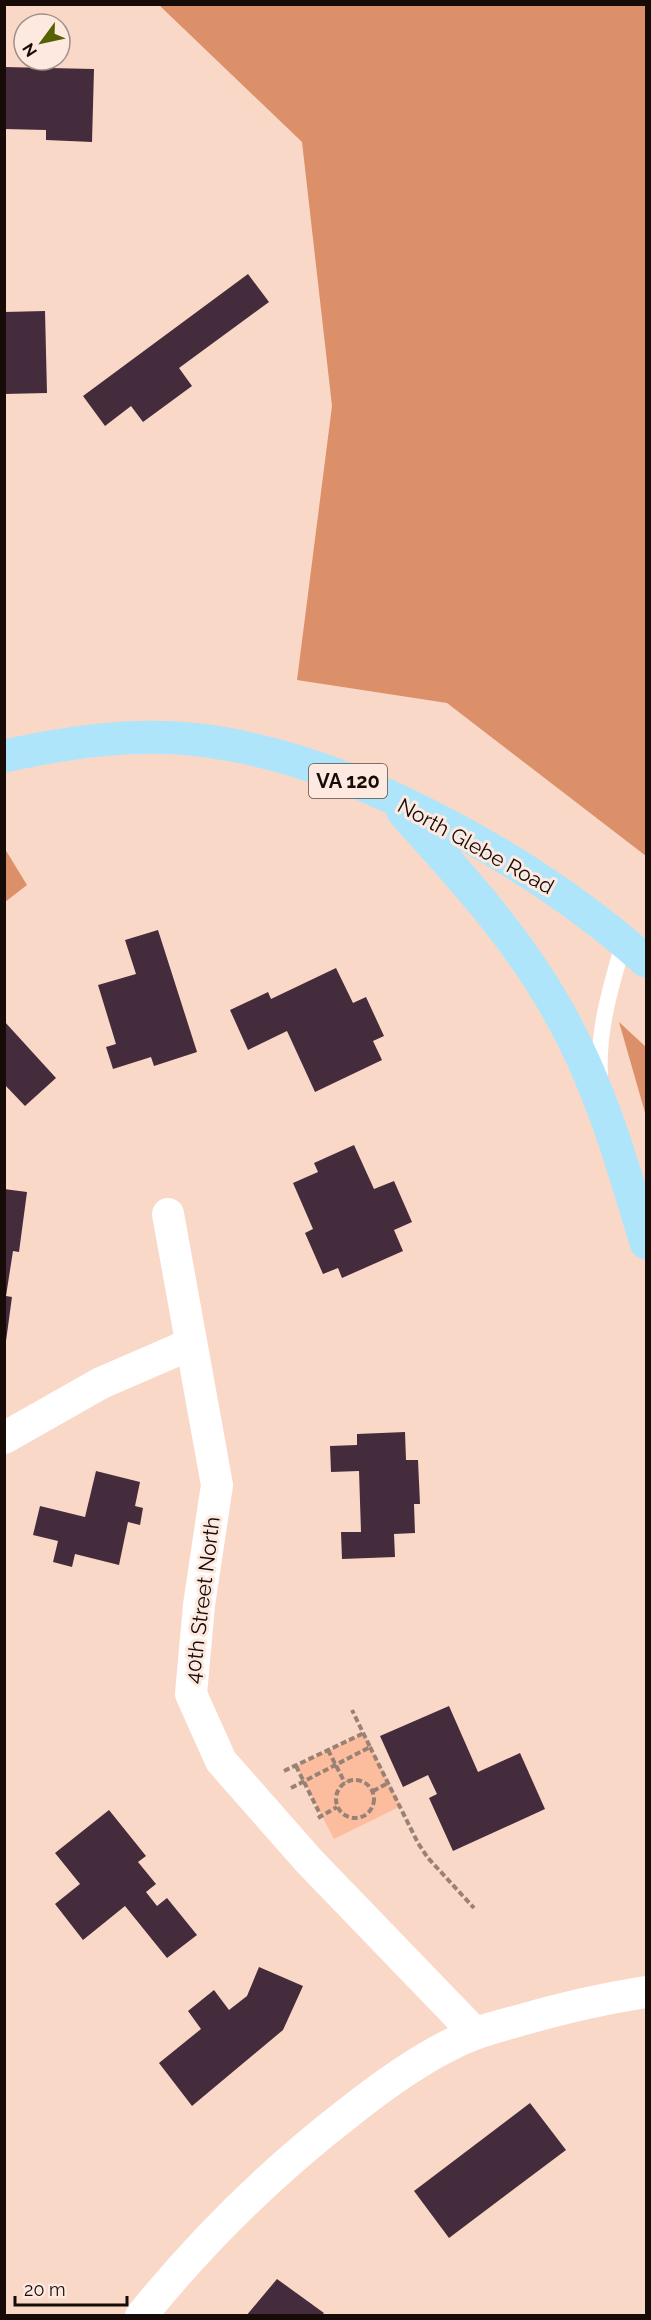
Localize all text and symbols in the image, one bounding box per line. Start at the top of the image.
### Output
north arrow [12,12,72,72]
text: N [19,40,41,60]
road number: VA 120 [309,764,387,798]
street label: North Glebe Road [394,793,558,899]
street label: 40th Street North [179,1515,225,1685]
scale bar [15,2269,128,2307]
text: 20 m [24,2279,66,2300]

